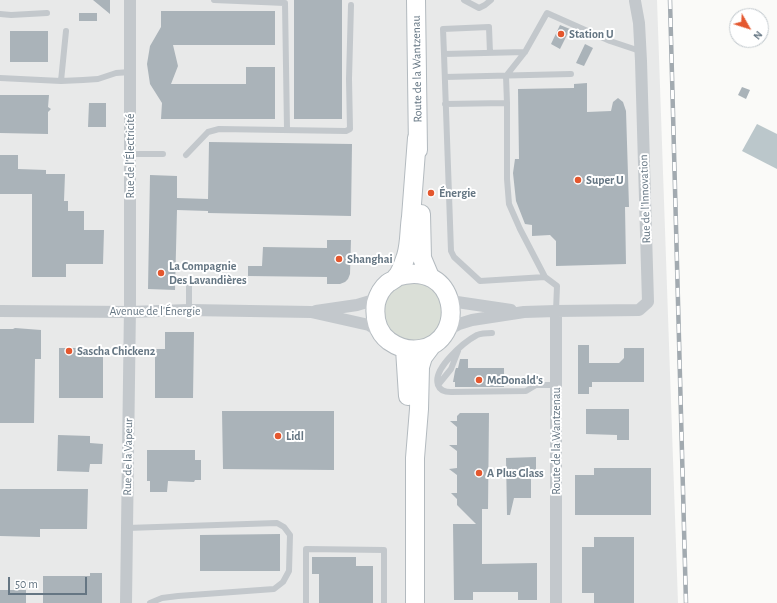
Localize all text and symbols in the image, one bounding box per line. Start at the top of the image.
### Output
north arrow [729,8,769,48]
street label: Route de la Wantzenau [409,15,425,123]
place label: Station U [569,27,614,41]
marker: Station U [556,29,566,39]
text: N [751,29,765,42]
street label: Rue de l'Électricité [123,114,137,198]
street label: Rue de l'Innovation [636,154,654,244]
place label: Super U [586,173,624,187]
marker: Super U [573,175,583,185]
place label: Énergie [439,186,476,200]
marker: Énergie [426,188,436,198]
place label: Shanghai [347,252,393,266]
marker: Shanghai [334,254,344,264]
place label: La Compagnie Des Lavandières [169,259,247,287]
marker: La Compagnie Des Lavandières [156,268,166,278]
street label: Avenue de l'Énergie [109,304,201,318]
place label: Sascha Chicken2 [77,344,155,358]
marker: Sascha Chicken2 [64,346,74,356]
place label: McDonald's [487,373,543,387]
marker: McDonald's [474,375,484,385]
street label: Route de la Wantzenau [549,387,563,495]
street label: Rue de la Vapeur [120,418,136,496]
place label: Lidl [286,429,304,443]
marker: Lidl [273,431,283,441]
place label: A Plus Glass [487,466,544,480]
marker: A Plus Glass [474,468,484,478]
scale bar [10,569,89,595]
text: 50 m [15,578,38,590]

